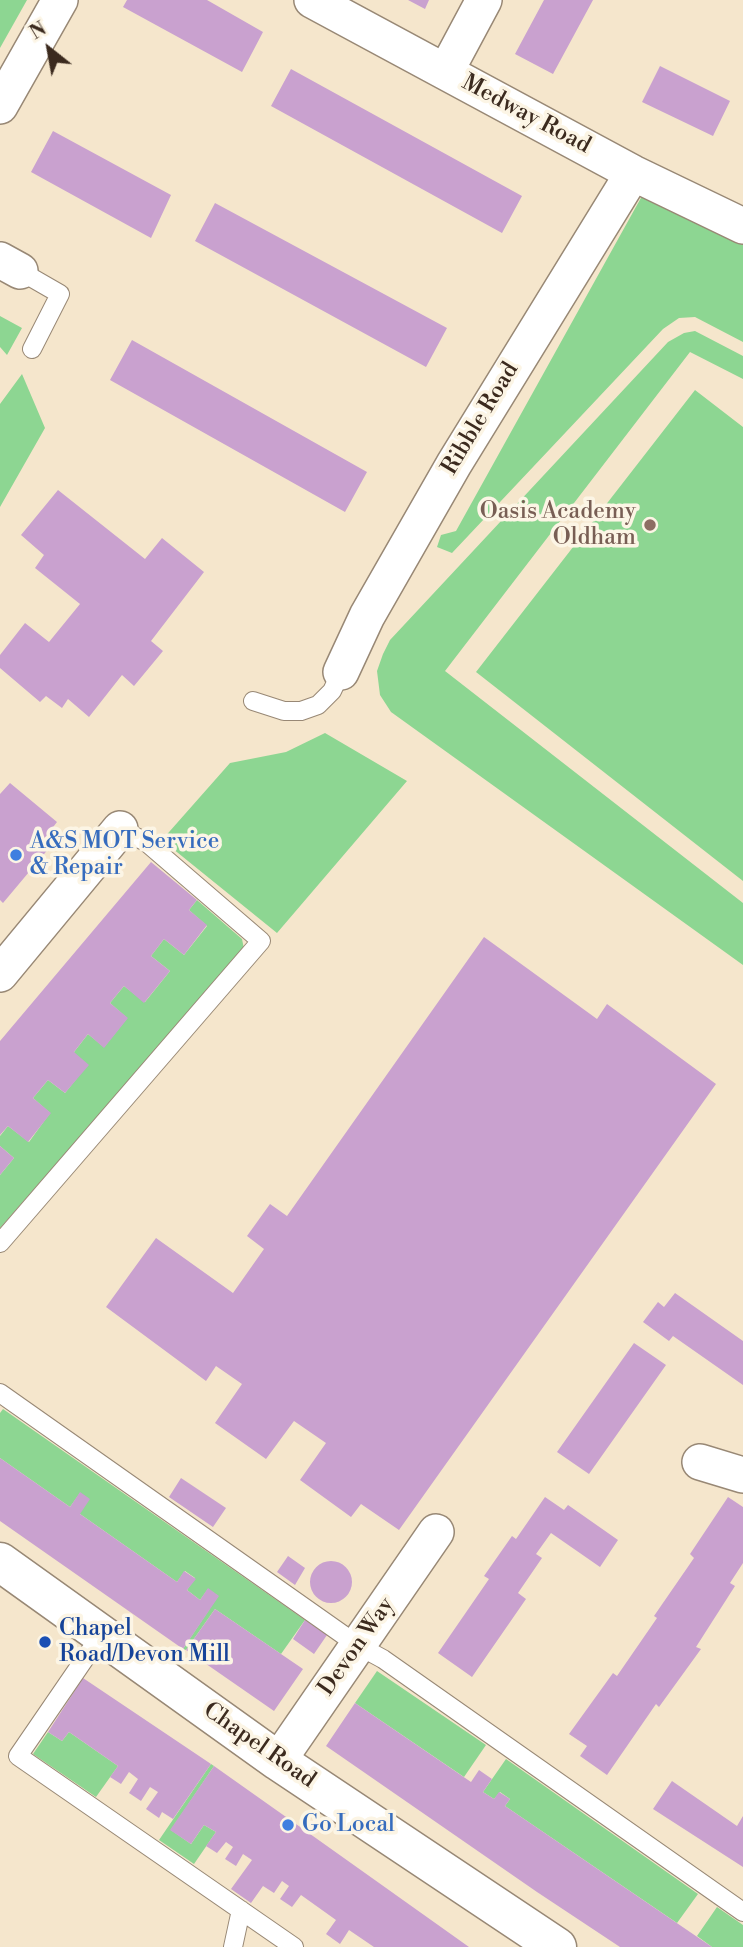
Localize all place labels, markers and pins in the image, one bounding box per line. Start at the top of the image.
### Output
place label: Oasis Academy Oldham [480,498,636,552]
marker: Oasis Academy Oldham [642,517,658,533]
place label: A&S MOT Service & Repair [30,828,219,882]
marker: A&S MOT Service & Repair [8,847,24,863]
place label: Chapel Road/Devon Mill [59,1615,230,1669]
marker: Chapel Road/Devon Mill [37,1634,53,1650]
place label: Go Local [302,1811,395,1839]
marker: Go Local [280,1817,296,1833]

